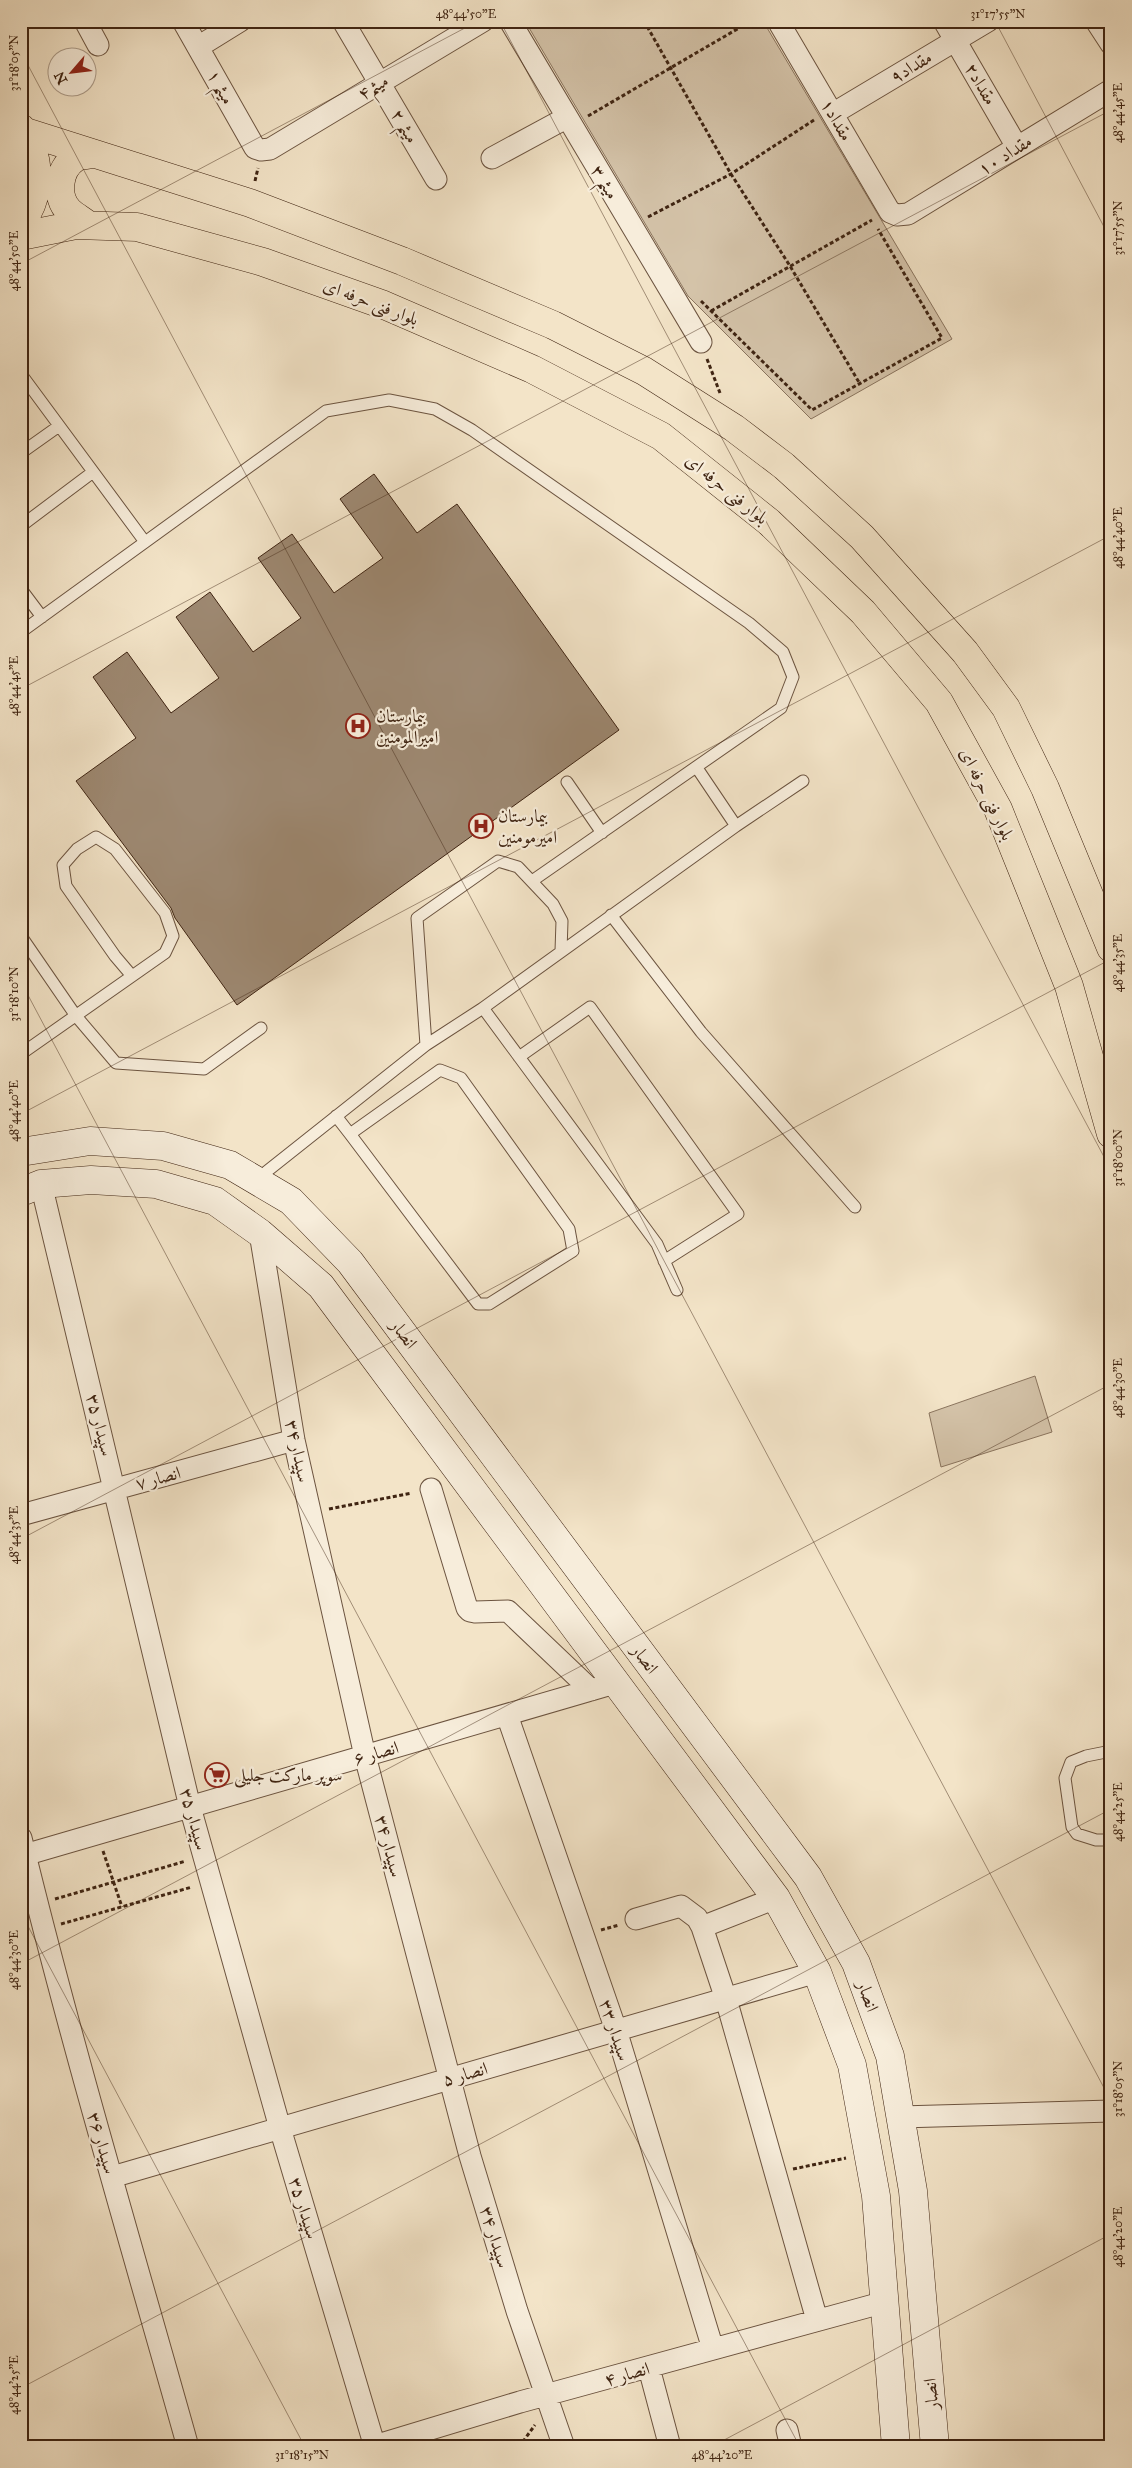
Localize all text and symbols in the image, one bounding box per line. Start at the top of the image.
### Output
text: 48°44'50"E [436,7,497,21]
text: 31°17'55"N [971,7,1025,21]
text: 31°18'05"N [7,35,21,91]
street label: مقداد۹ [886,46,936,88]
north arrow [48,48,98,98]
street label: مقداد۲ [960,59,1002,109]
street label: میثم ۱ [197,66,239,111]
text: N [51,69,71,87]
street label: میثم۴ [354,69,396,111]
text: 48°44'45"E [1111,82,1125,143]
street label: مقداد۱ [816,95,858,145]
street label: میثم ۲ [380,105,423,151]
street label: مقداد ۱۰ [974,130,1036,180]
street label: میثم ۳ [580,161,624,207]
text: 31°17'55"N [1111,201,1125,255]
text: 48°44'50"E [7,230,21,291]
street label: بلوار فنی حرفه ای [319,274,422,332]
street label: بلوار فنی حرفه ای [680,449,773,531]
text: 48°44'40"E [1111,507,1125,569]
text: 48°44'45"E [7,655,21,716]
place label: بیمارستان امیرالمومنین [376,705,438,748]
hospital icon: بیمارستان امیرالمومنین [345,713,371,739]
street label: بلوار فنی حرفه ای [953,744,1019,845]
place label: بیمارستان امیرمومنین [498,805,557,848]
hospital icon: بیمارستان امیرمومنین [468,813,494,839]
text: 48°44'35"E [1111,933,1125,992]
text: 31°18'10"N [7,966,21,1022]
text: 48°44'40"E [7,1080,21,1142]
text: 31°18'00"N [1111,1129,1125,1187]
street label: انصار [384,1313,422,1353]
text: 48°44'30"E [1111,1358,1125,1418]
street label: سپیدار ۳۵ [80,1392,118,1459]
street label: سپیدار ۳۴ [279,1418,315,1485]
street label: انصار ۷ [133,1461,183,1495]
text: 48°44'35"E [7,1505,21,1564]
street label: انصار [625,1638,663,1678]
street label: انصار ۶ [351,1736,401,1770]
supermarket icon: سوپر مارکت جلیلی [204,1762,230,1788]
place label: سوپر مارکت جلیلی [234,1764,342,1788]
text: 48°44'25"E [1111,1782,1125,1842]
street label: سپیدار ۳۵ [173,1785,213,1853]
street label: سپیدار ۳۴ [368,1812,408,1880]
text: 48°44'30"E [7,1930,21,1990]
street label: انصار [852,1975,884,2015]
street label: سپیدار ۳۳ [593,1996,635,2064]
street label: انصار ۵ [440,2057,490,2091]
text: 31°18'05"N [1111,2061,1125,2117]
street label: سپیدار ۳۶ [81,2109,121,2177]
street label: سپیدار ۳۵ [282,2174,324,2242]
street label: سپیدار ۳۴ [473,2203,515,2271]
text: 48°44'20"E [1111,2206,1125,2267]
text: 48°44'25"E [7,2355,21,2415]
street label: انصار ۴ [602,2357,652,2391]
street label: انصار [919,2377,944,2413]
text: 31°18'15"N [275,2448,329,2462]
text: 48°44'20"E [692,2448,753,2462]

